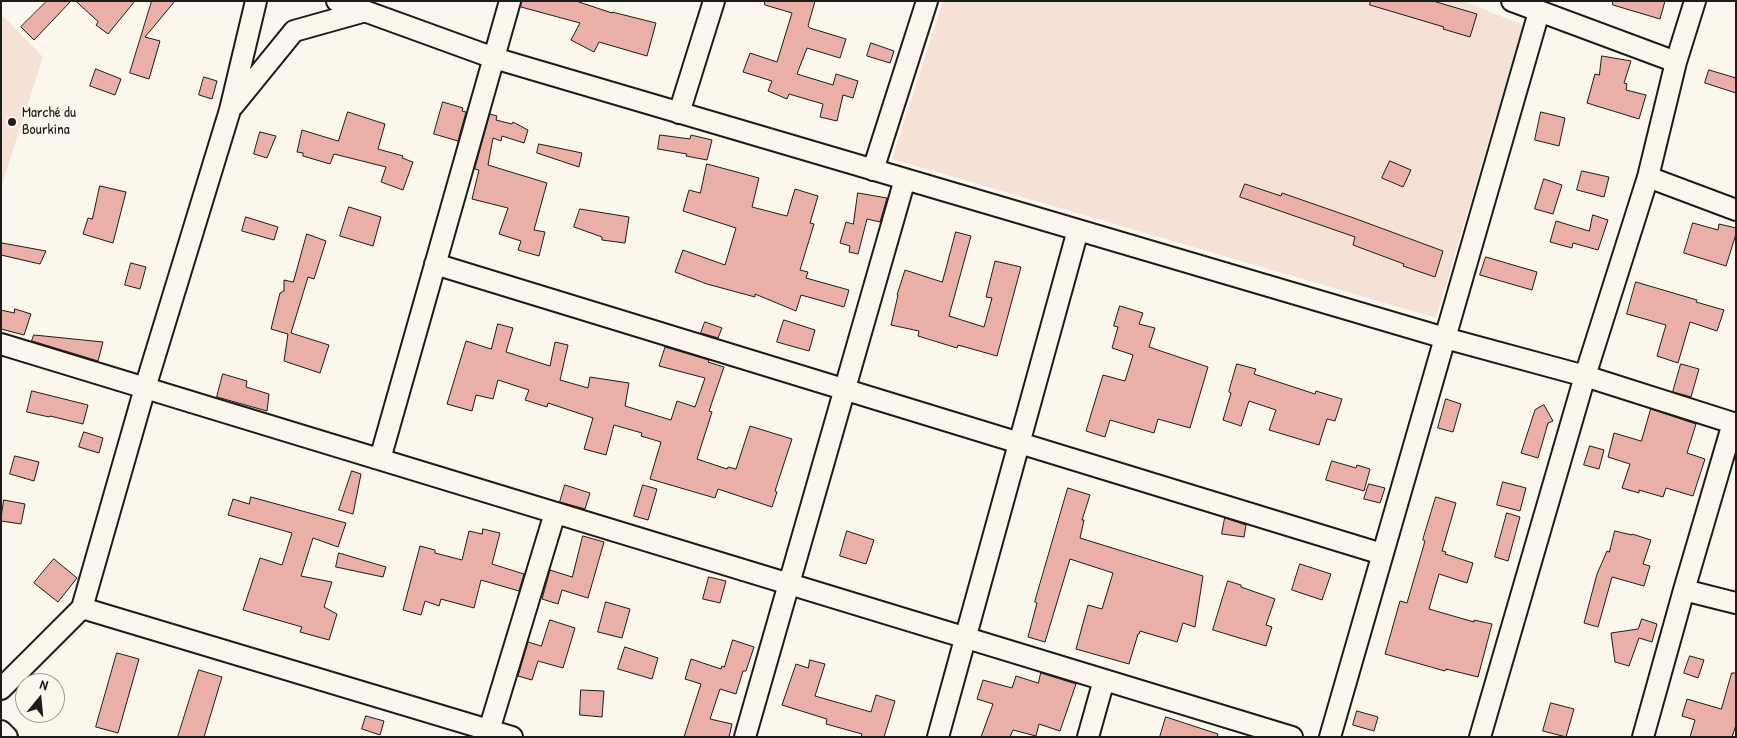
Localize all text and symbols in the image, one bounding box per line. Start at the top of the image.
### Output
place label: Marché du Bourkina [22,104,76,139]
marker: Marché du Bourkina [6,116,18,128]
north arrow [15,673,65,723]
text: N [38,674,51,694]

